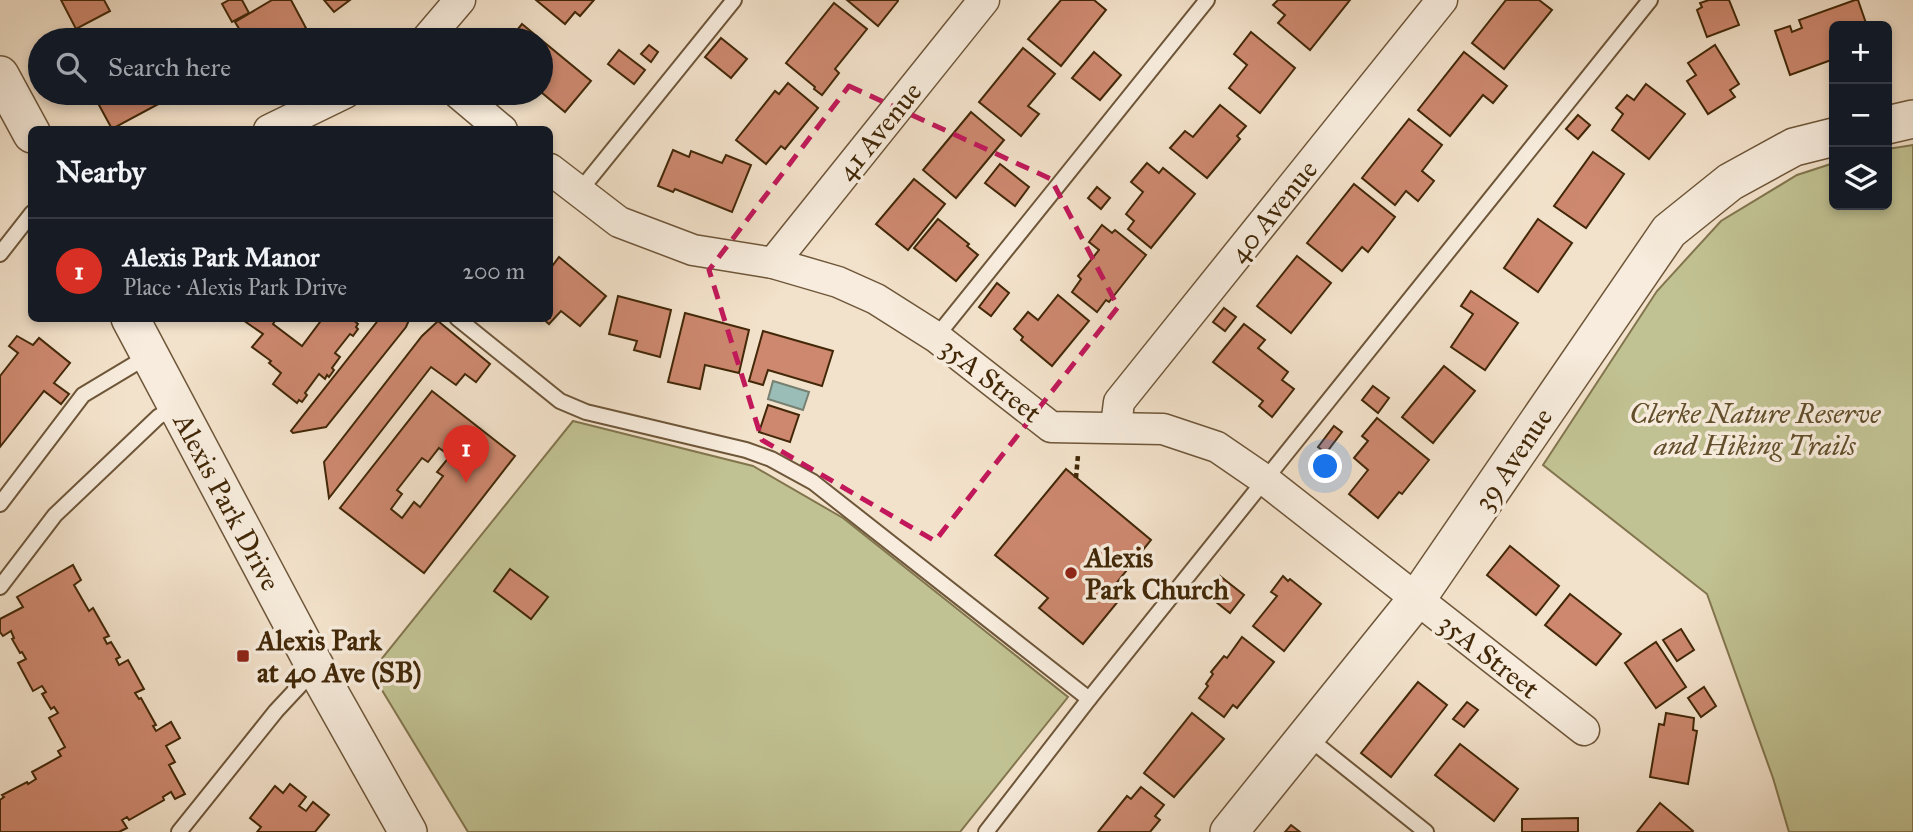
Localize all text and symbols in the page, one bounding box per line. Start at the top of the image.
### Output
map controls [1829,21,1892,210]
button: + [1829,21,1892,84]
search box [28,28,553,105]
icon: search [52,48,90,86]
text: Search here [108,51,231,83]
street label: 41 Avenue [829,75,929,187]
button: − [1829,84,1892,147]
button: layers [1829,147,1892,210]
street label: 40 Avenue [1221,153,1325,269]
text: Nearby [56,154,146,190]
text: Alexis Park Manor [123,241,319,273]
text: 1 [74,257,84,285]
text: 200 m [463,257,525,285]
text: Place · Alexis Park Drive [123,273,347,301]
street label: 35A Street [933,330,1049,430]
park label: Clerke Nature Reserve and Hiking Trails [1630,396,1881,463]
street label: 39 Avenue [1466,401,1560,517]
street label: Alexis Park Drive [165,407,288,597]
pin: 1 [443,425,489,483]
your location [1308,449,1342,483]
place label: Alexis Park Church [1083,540,1229,607]
marker: Alexis Park Church [1063,565,1079,581]
street label: 35A Street [1431,606,1547,706]
place label: Alexis Park at 40 Ave (SB) [255,623,421,690]
marker: Alexis Park at 40 Ave (SB) [235,648,251,664]

